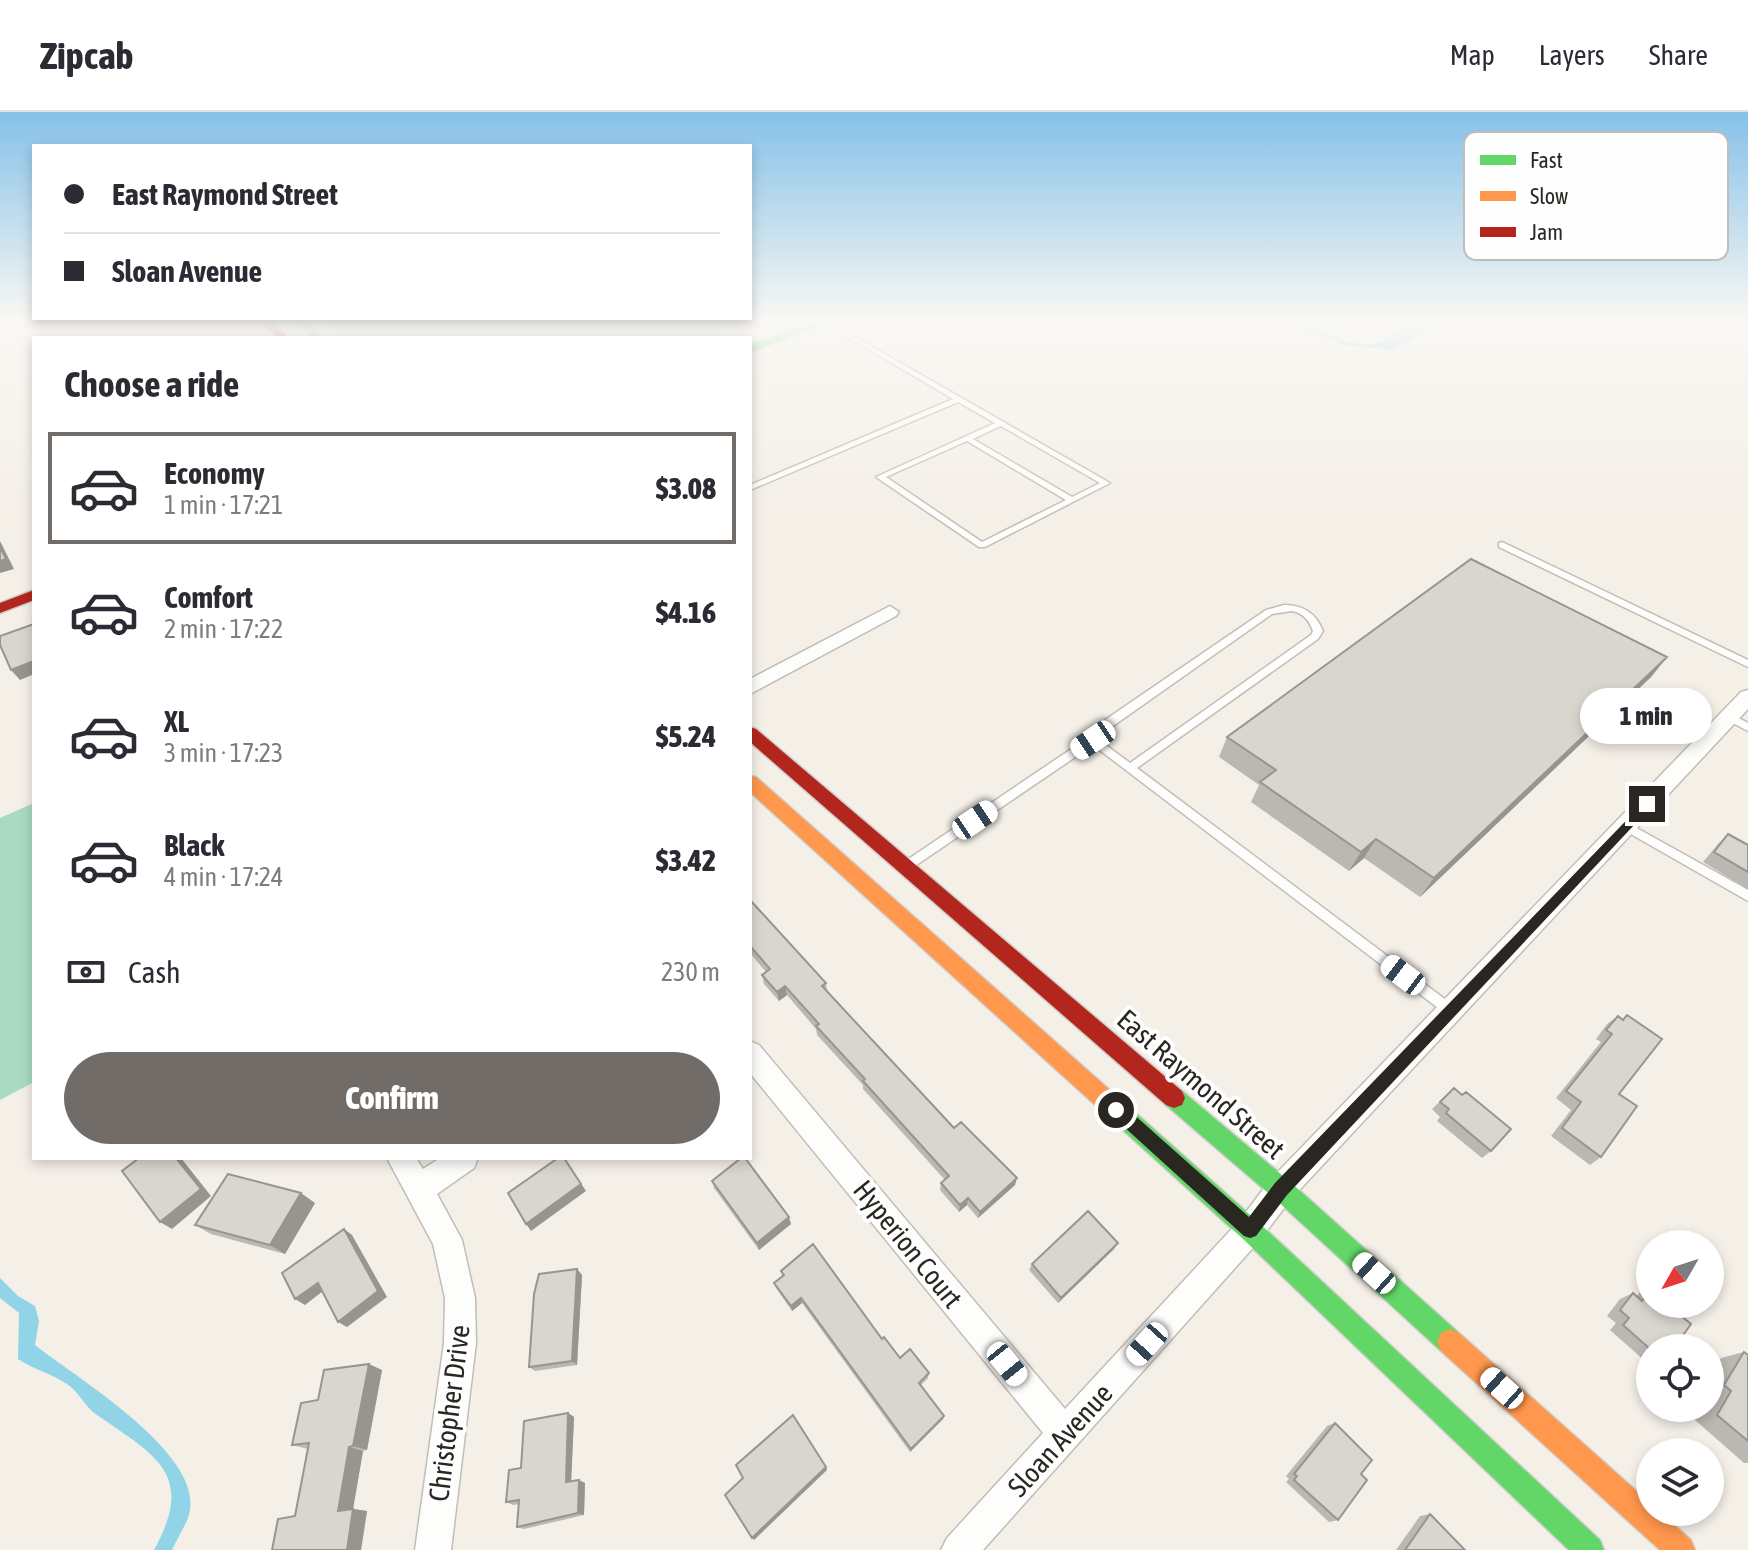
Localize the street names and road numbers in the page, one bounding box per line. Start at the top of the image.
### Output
street label: East Raymond Street [1111,1003,1291,1165]
street label: Hyperion Court [847,1174,969,1314]
street label: Christopher Drive [422,1323,476,1503]
street label: Sloan Avenue [1001,1377,1119,1503]

